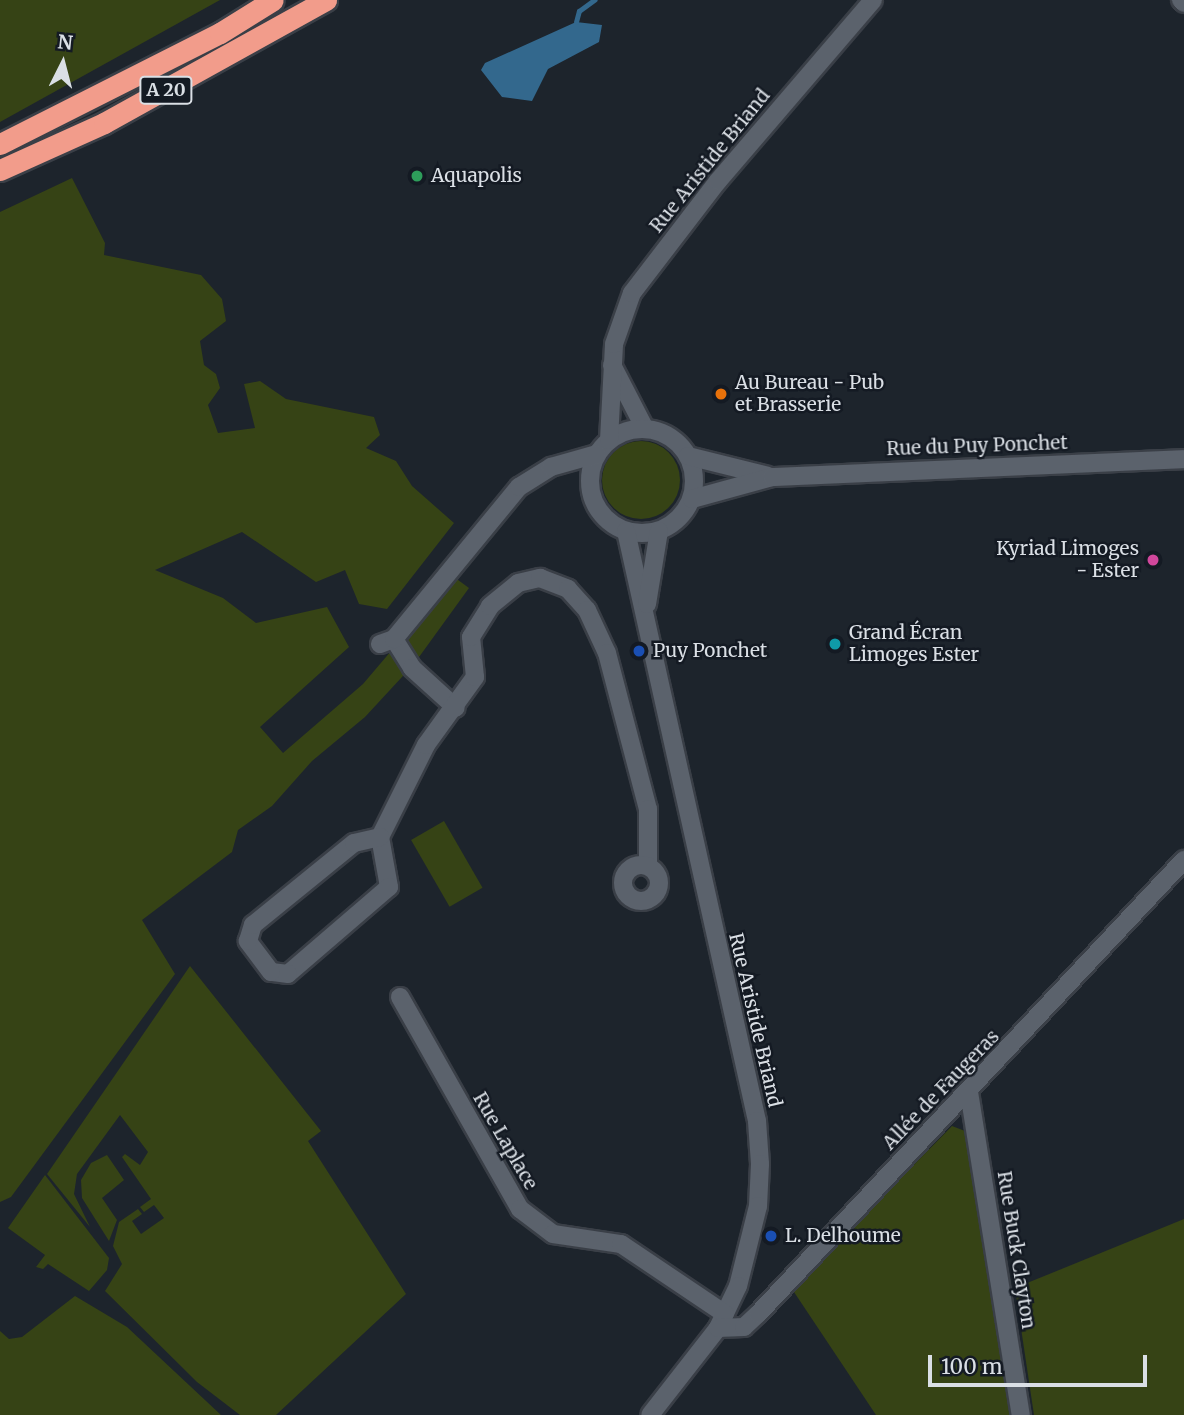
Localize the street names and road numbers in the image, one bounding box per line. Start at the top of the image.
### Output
road number: A 20 [138,76,194,104]
street label: Rue Aristide Briand [645,85,775,237]
street label: Rue du Puy Ponchet [886,431,1068,461]
street label: Rue Aristide Briand [724,931,786,1109]
street label: Allée de Faugeras [878,1025,1004,1155]
street label: Rue Laplace [468,1088,542,1194]
street label: Rue Buck Clayton [992,1169,1040,1331]

